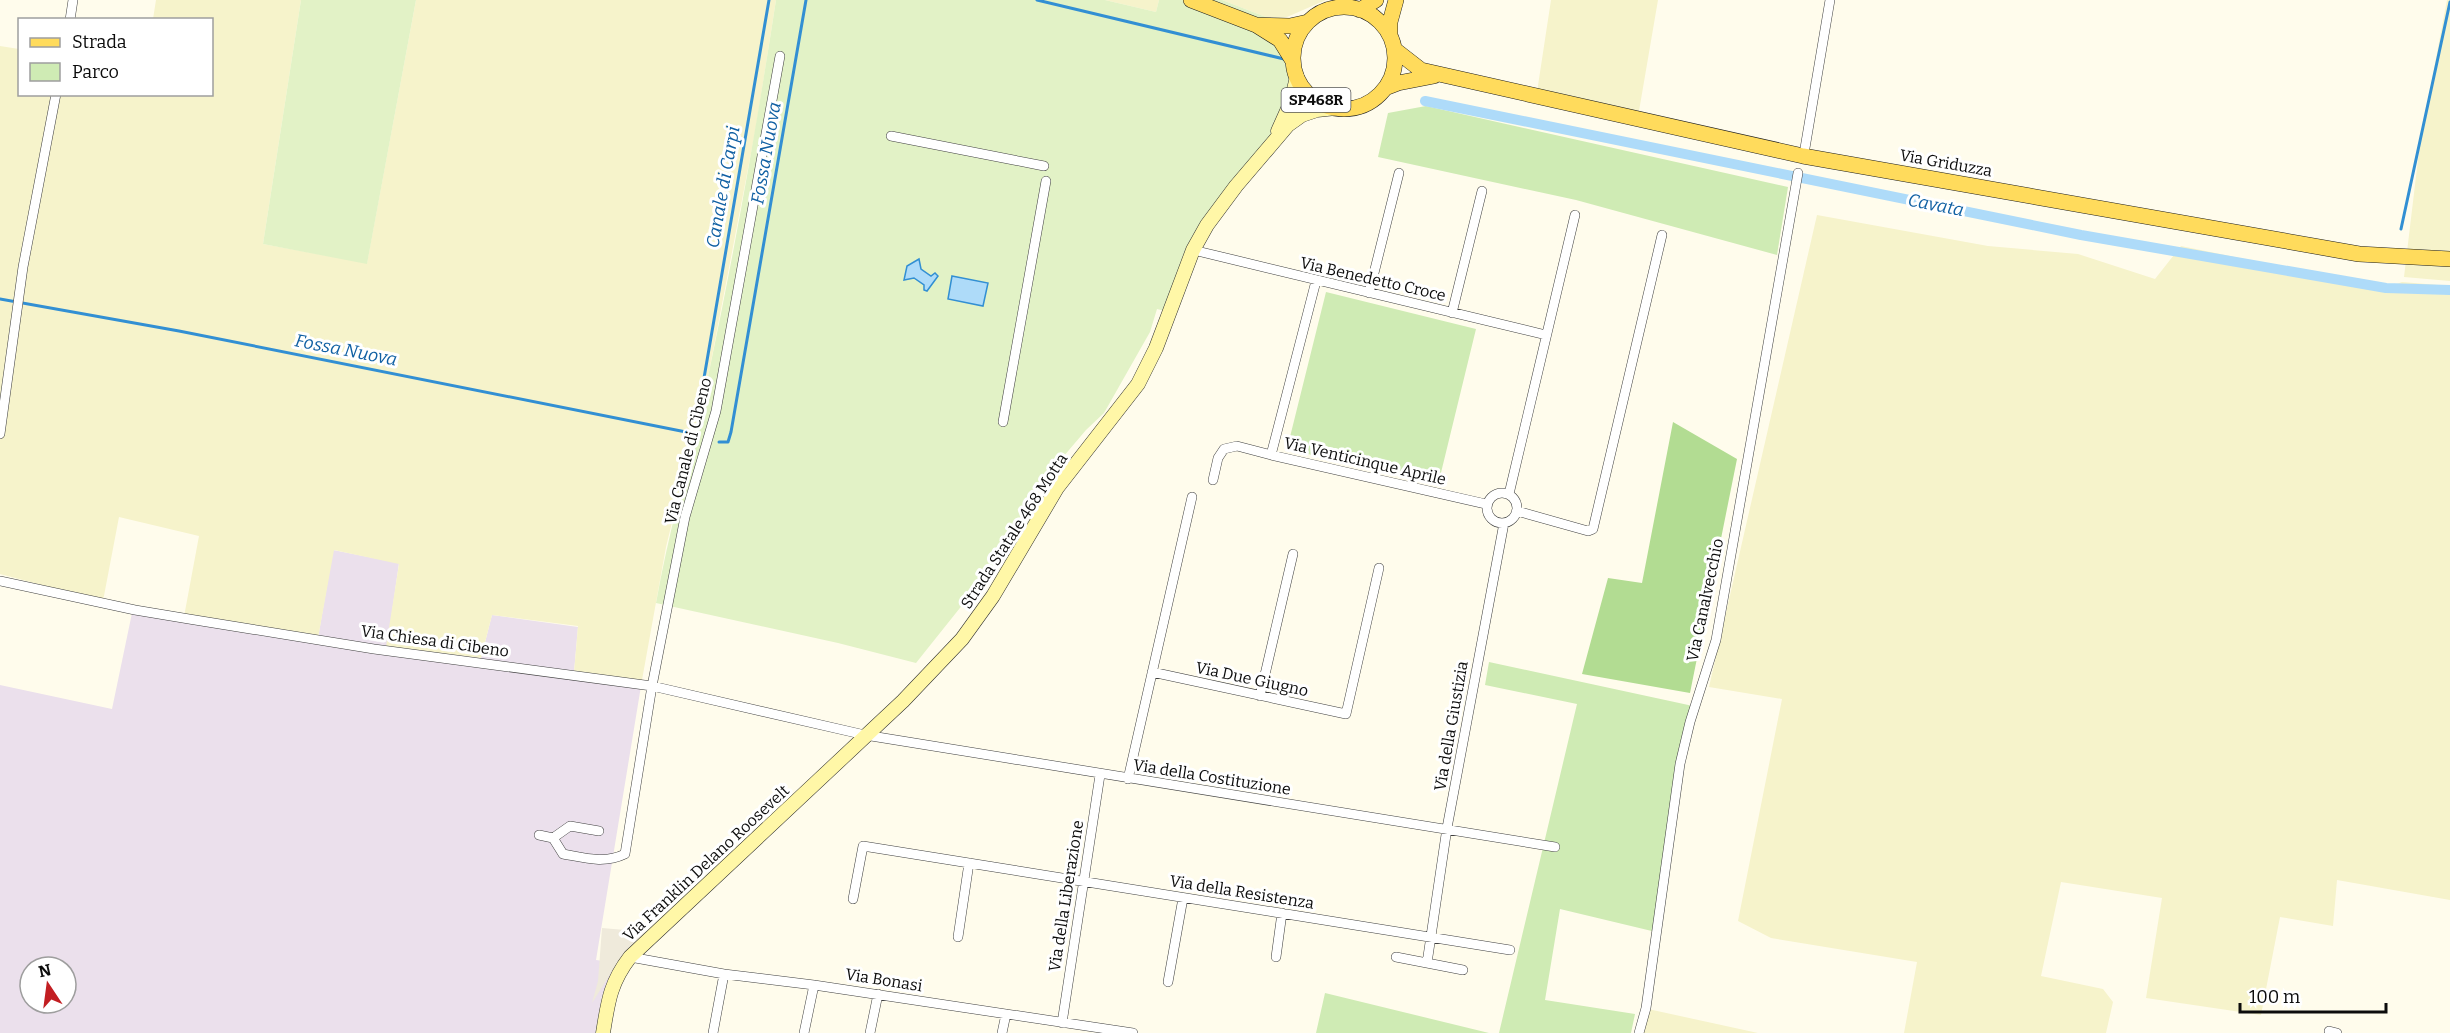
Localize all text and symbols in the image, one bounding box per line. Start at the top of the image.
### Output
legend [18,18,213,96]
text: Strada [72,31,127,53]
text: Parco [72,61,119,83]
road number: SP468R [1282,88,1350,112]
water label: Fossa Nuova [746,100,786,206]
water label: Canale di Carpi [701,124,745,250]
street label: Via Griduzza [1898,146,1994,181]
water label: Cavata [1906,189,1966,221]
street label: Via Benedetto Croce [1298,253,1448,305]
water label: Fossa Nuova [293,329,399,371]
street label: Via Canale di Cibeno [661,376,715,526]
street label: Via Venticinque Aprile [1282,433,1448,489]
street label: Strada Statale 468 Motta [957,450,1071,612]
street label: Via Canalvecchio [1683,537,1727,663]
street label: Via Chiesa di Cibeno [360,621,510,661]
street label: Via Due Giugno [1194,658,1310,700]
street label: Via della Giustizia [1430,659,1472,793]
street label: Via della Costituzione [1132,755,1292,799]
street label: Via Franklin Delano Roosevelt [619,781,793,945]
street label: Via della Liberazione [1045,819,1087,973]
street label: Via della Resistenza [1168,871,1316,913]
north arrow [18,955,78,1015]
text: N [37,960,53,982]
street label: Via Bonasi [844,965,924,995]
scale bar [2240,976,2386,1014]
text: 100 m [2249,986,2300,1008]

